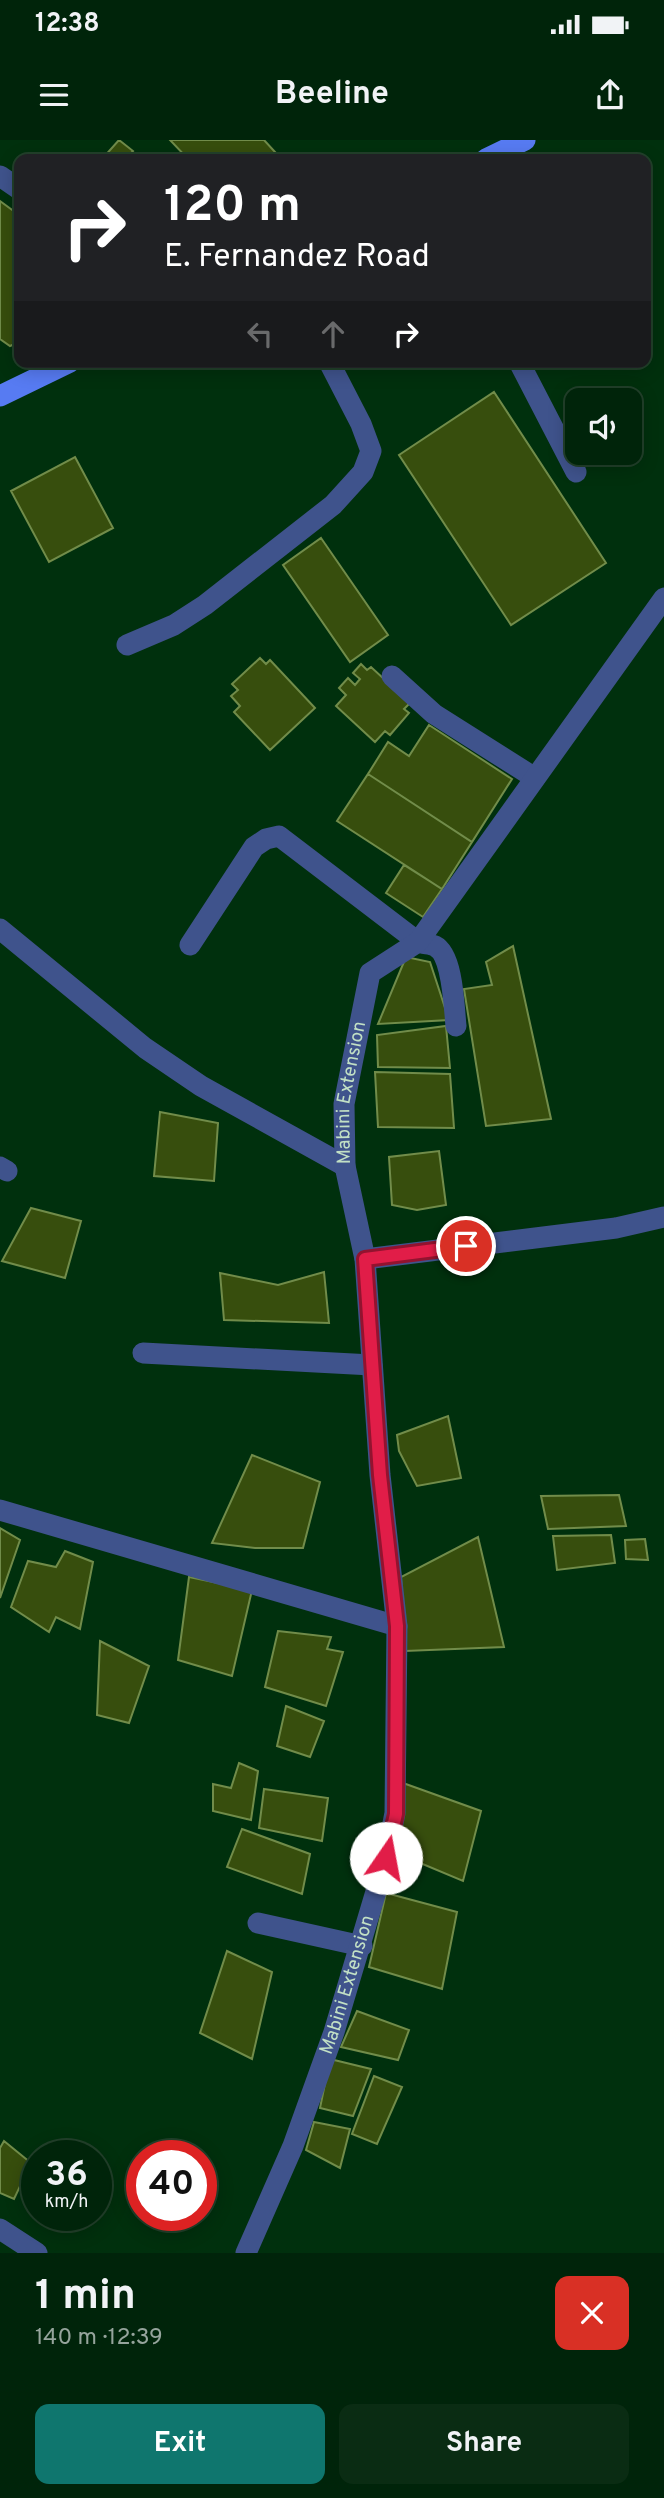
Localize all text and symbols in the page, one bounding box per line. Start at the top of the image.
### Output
text: 12:38 [35,8,100,41]
text: Beeline [275,75,389,115]
icon: menu [35,76,73,114]
icon: share [591,76,629,114]
text: 120 m [164,177,301,239]
icon: right [49,182,140,273]
text: E. Fernandez Road [164,238,430,278]
icon: left [241,315,279,353]
icon: ahead [314,315,352,353]
icon: right [387,315,425,353]
map controls [565,388,642,465]
button: sound [565,388,642,465]
street label: Mabini Extension [332,1019,372,1164]
pin [436,1216,496,1276]
icon: arrive [447,1227,485,1265]
position arrow [349,1821,423,1895]
street label: Mabini Extension [315,1912,380,2058]
speed limit sign: 40 [126,2140,217,2231]
text: 36 [45,2154,88,2198]
text: km/h [45,2191,88,2214]
text: 1 min [35,2271,136,2324]
button: close [555,2276,629,2350]
text: 140 m · 12:39 [35,2324,163,2353]
button: Exit [35,2404,325,2484]
button: Share [339,2404,629,2484]

